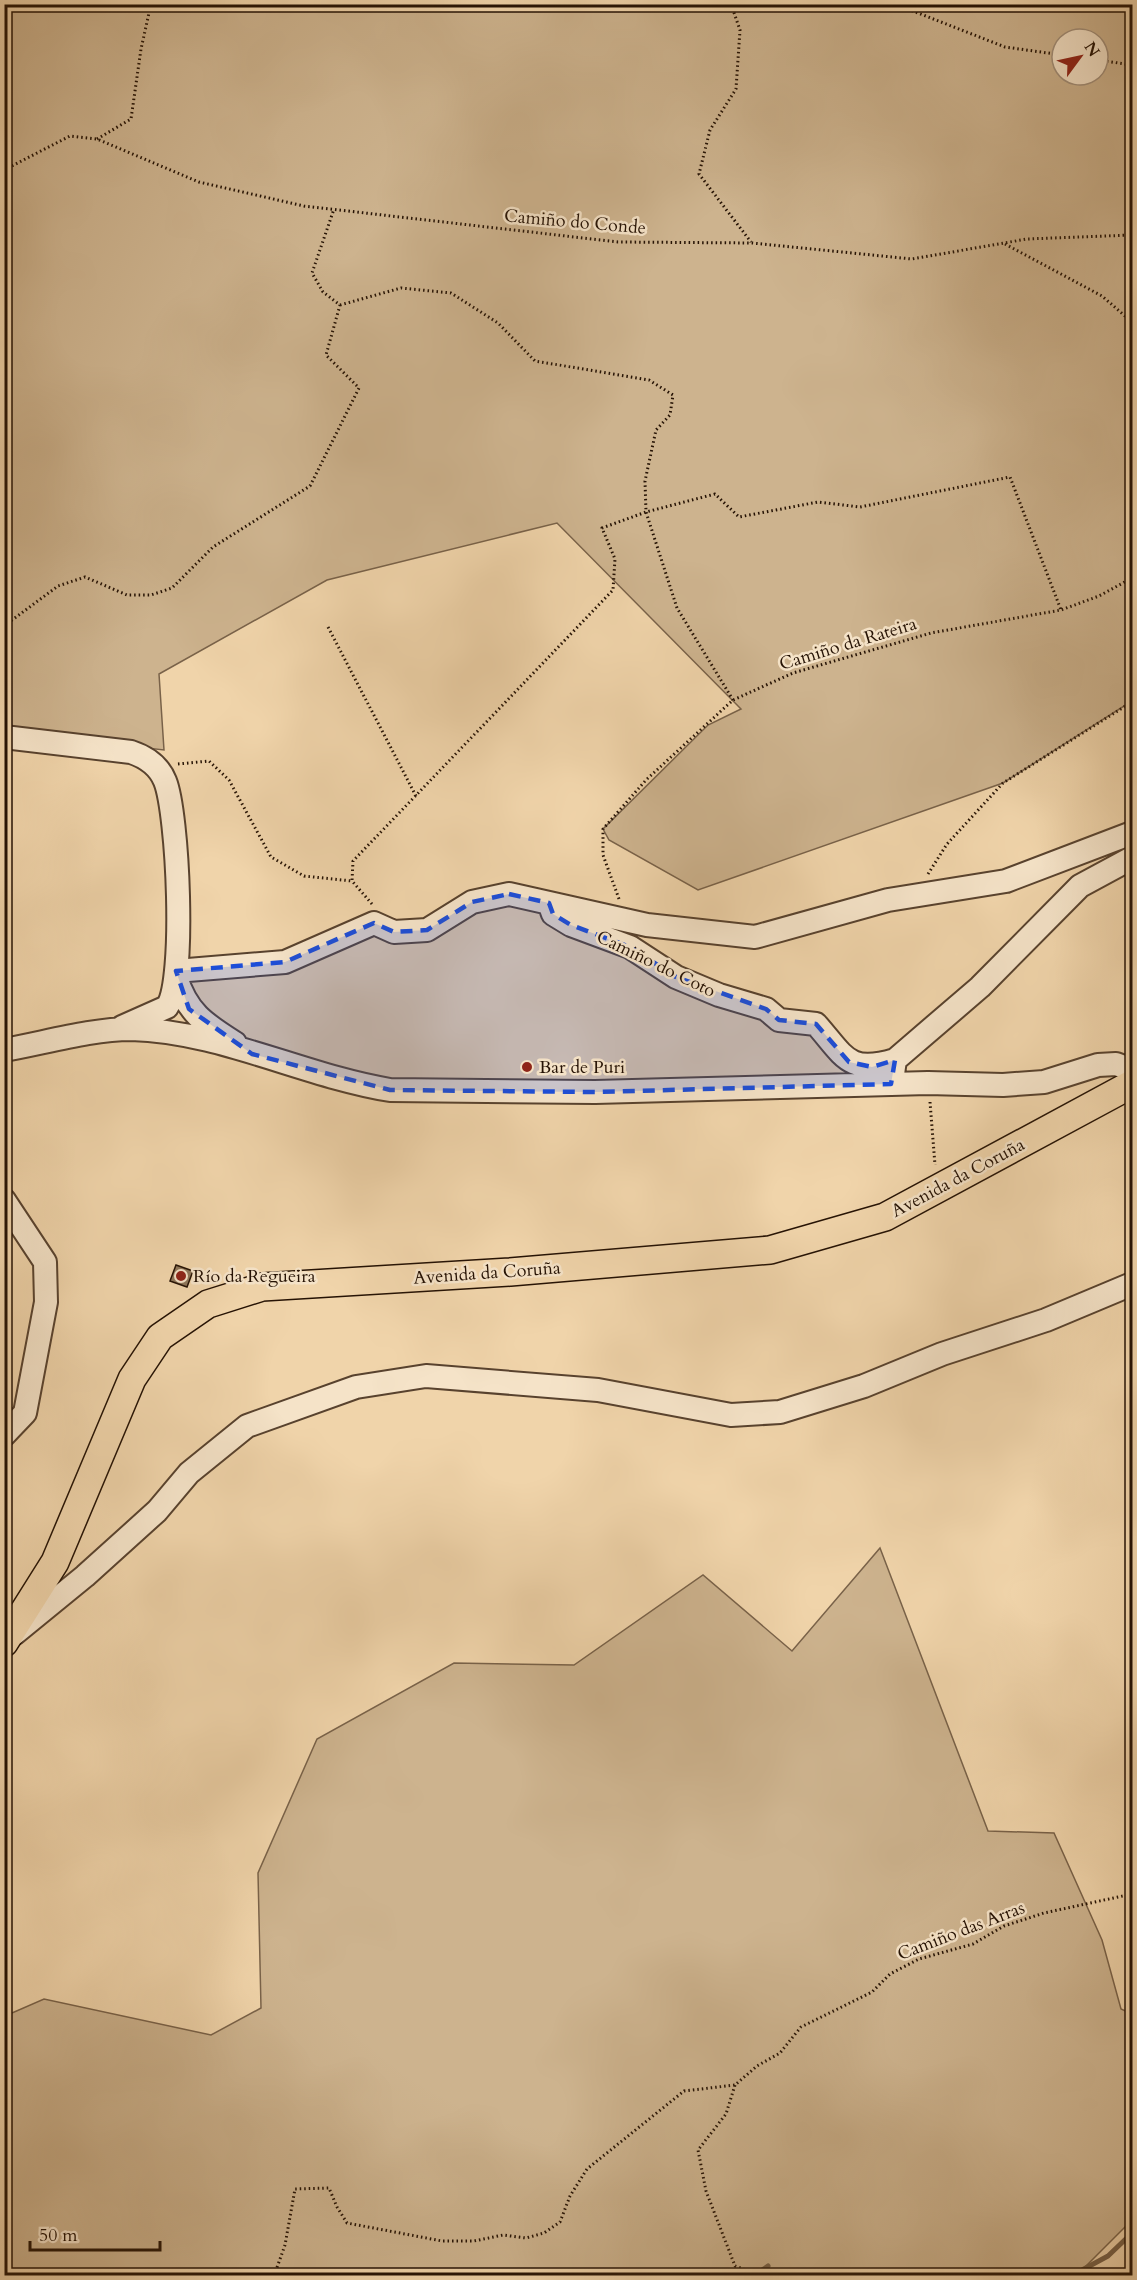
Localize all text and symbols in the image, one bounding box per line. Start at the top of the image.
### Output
north arrow [1050,27,1110,87]
text: N [1079,38,1105,61]
street label: Camiño do Conde [503,203,647,241]
street label: Camiño da Rateira [776,611,920,677]
street label: Camiño do Coto [592,924,720,1004]
place label: Bar de Puri [539,1055,625,1080]
marker: Bar de Puri [520,1060,534,1074]
street label: Avenida da Coruña [887,1132,1029,1224]
street label: Avenida da Coruña [412,1255,562,1291]
place label: Río da Regueira [193,1264,316,1289]
marker: Río da Regueira [174,1269,188,1283]
street label: Camiño das Arras [894,1895,1028,1967]
scale bar [30,2214,160,2252]
text: 50 m [39,2223,78,2248]

